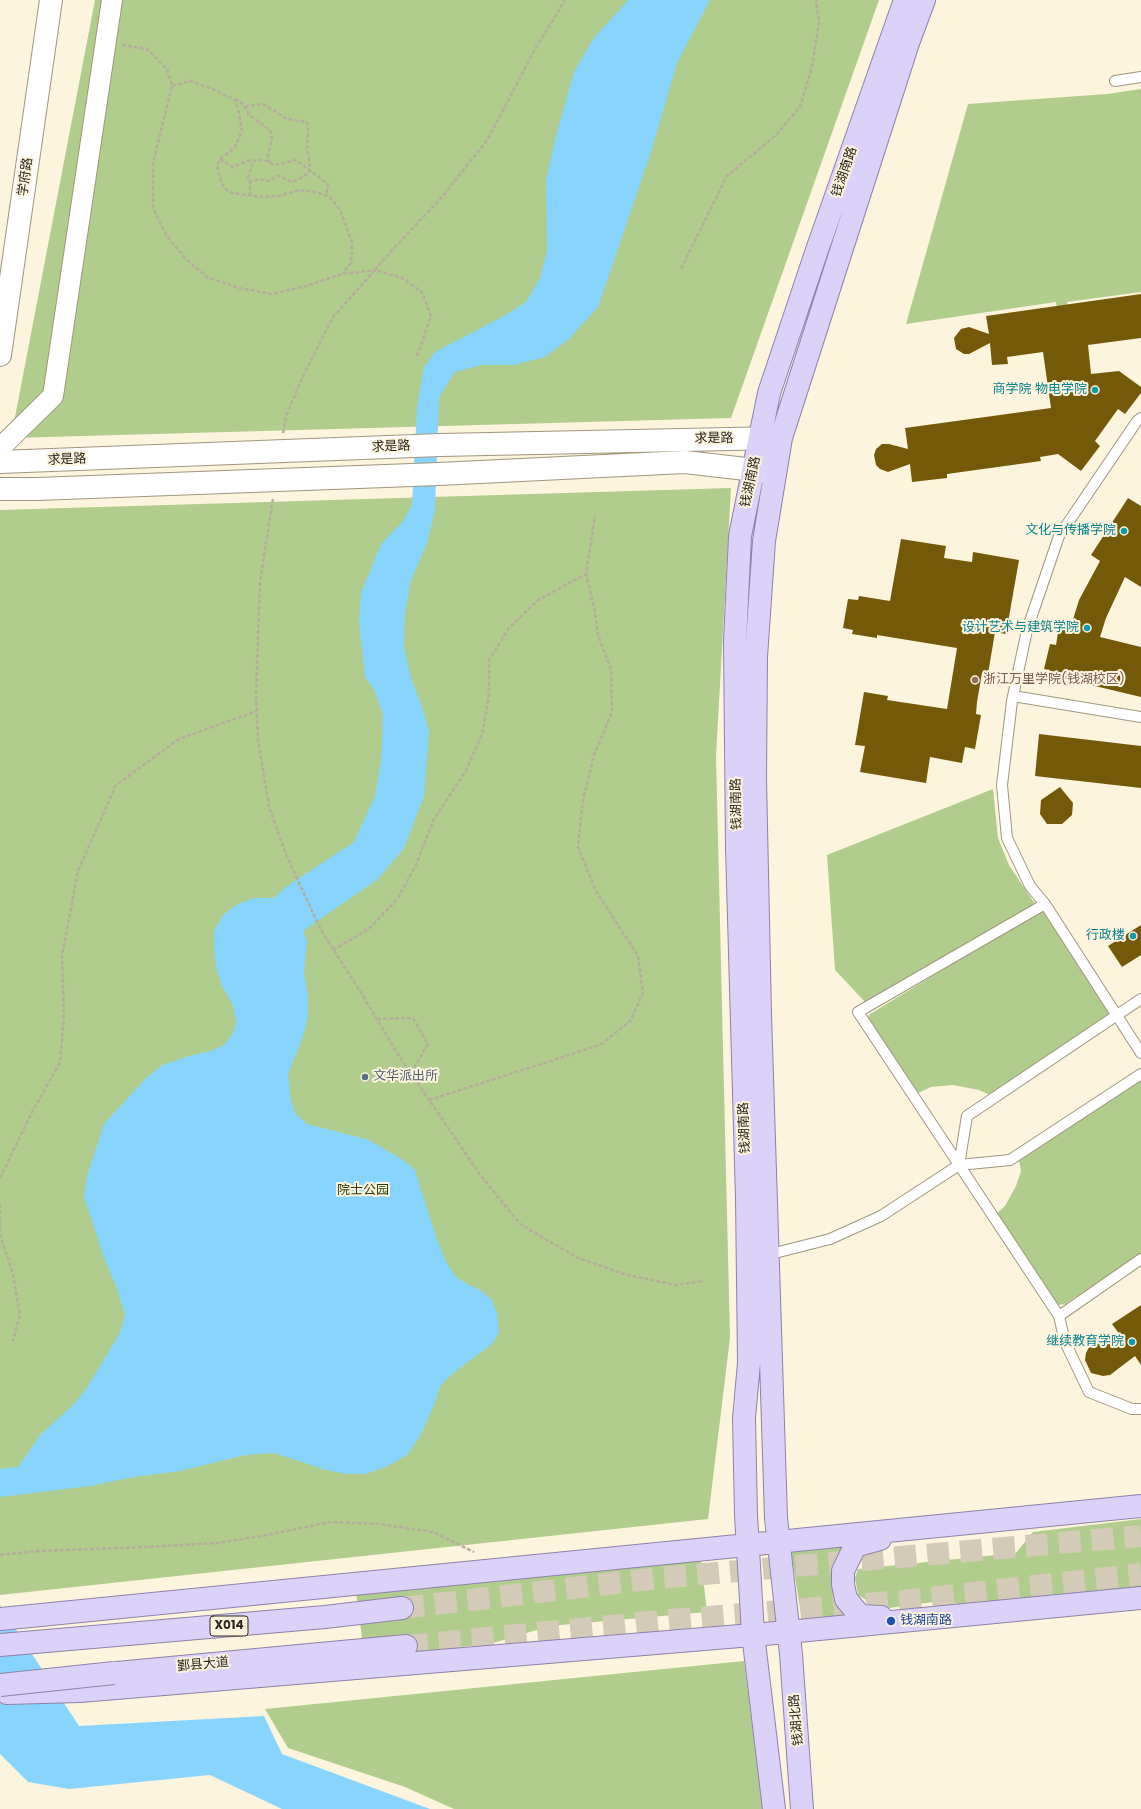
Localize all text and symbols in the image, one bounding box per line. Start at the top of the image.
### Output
street label: 钱湖南路 [829,145,861,199]
street label: 学府路 [16,157,36,197]
place label: 商学院 物电学院 [993,382,1087,398]
marker: 商学院 物电学院 [1090,385,1100,395]
street label: 求是路 [694,431,734,447]
street label: 求是路 [371,439,411,455]
street label: 求是路 [47,452,87,468]
street label: 钱湖南路 [738,455,764,509]
place label: 文化与传播学院 [1025,523,1116,539]
marker: 文化与传播学院 [1119,526,1129,536]
place label: 设计艺术与建筑学院 [962,620,1079,636]
marker: 设计艺术与建筑学院 [1082,623,1092,633]
place label: 浙江万里学院(钱湖校区) [983,672,1125,688]
marker: 浙江万里学院(钱湖校区) [970,675,980,685]
street label: 钱湖南路 [729,778,745,830]
place label: 行政楼 [1086,928,1125,944]
marker: 行政楼 [1128,931,1138,941]
place label: 文华派出所 [373,1069,438,1085]
marker: 文华派出所 [360,1072,370,1082]
street label: 钱湖南路 [736,1102,754,1154]
park label: 院士公园 [337,1183,389,1199]
place label: 继续教育学院 [1046,1334,1124,1350]
marker: 继续教育学院 [1127,1337,1137,1347]
place label: 钱湖南路 [900,1613,952,1629]
marker: 钱湖南路 [885,1615,897,1627]
road number: X014 [210,1616,248,1636]
street label: 鄞县大道 [176,1655,230,1675]
street label: 钱湖北路 [787,1693,807,1747]

